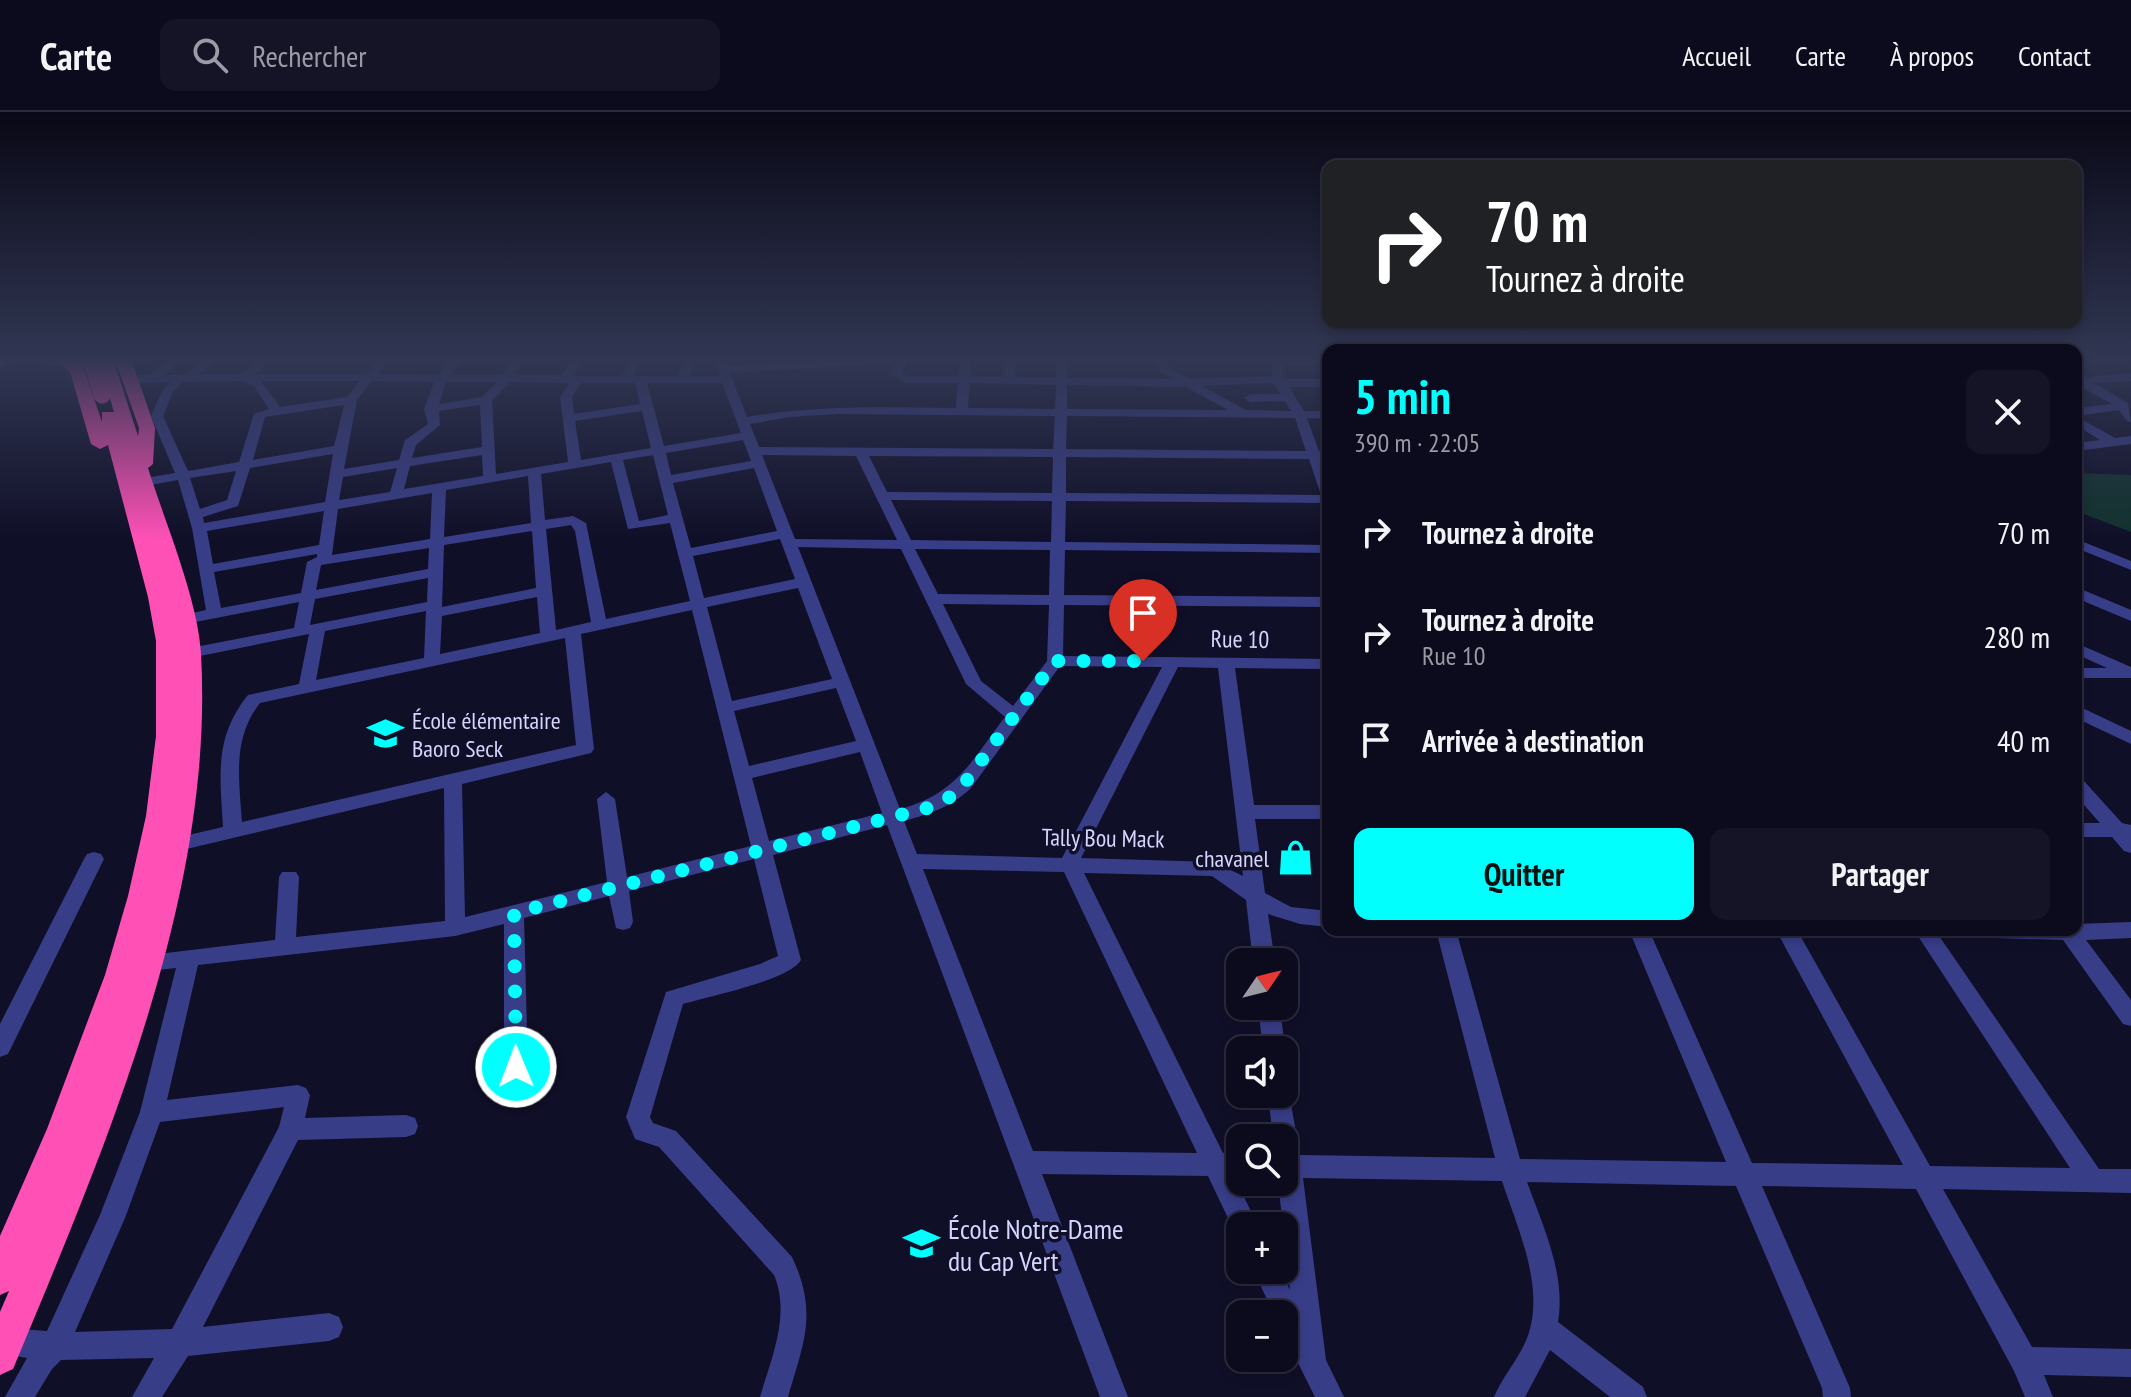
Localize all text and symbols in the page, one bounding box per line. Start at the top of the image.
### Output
search box [160,19,720,91]
text: Carte [40,31,112,80]
icon: search [188,33,232,77]
text: Rechercher [252,36,367,75]
text: Accueil [1682,37,1751,74]
text: Carte [1795,37,1846,74]
text: À propos [1890,37,1974,74]
text: Contact [2018,37,2091,74]
text: 70 m [1486,185,1588,257]
icon: right [1354,192,1458,296]
text: Tournez à droite [1486,255,1685,302]
text: 5 min [1354,365,1451,427]
button: close [1966,370,2050,454]
text: 390 m · 22:05 [1354,426,1480,459]
icon: right [1354,510,1398,554]
text: Tournez à droite [1422,513,1594,552]
text: 70 m [1997,513,2050,552]
pin [1109,579,1177,661]
icon: arrive [1121,591,1165,635]
text: Tournez à droite [1422,600,1594,639]
icon: right [1354,614,1398,658]
text: 280 m [1984,617,2050,656]
street label: Rue 10 [1210,623,1270,655]
text: Rue 10 [1422,639,1485,672]
place label: École élémentaire Baoro Seck [412,705,561,764]
school or university icon: École élémentaire Baoro Seck [367,715,405,753]
icon: arrive [1354,718,1398,762]
text: Arrivée à destination [1422,721,1644,760]
text: 40 m [1997,721,2050,760]
street label: Tally Bou Mack [1041,821,1165,855]
button: Quitter [1354,828,1694,920]
button: Partager [1710,828,2050,920]
shop icon: chavanel [1276,839,1314,877]
place label: chavanel [1195,843,1269,874]
north arrow [1226,948,1298,1020]
map controls [1226,948,1298,1372]
position arrow [474,1025,558,1109]
button: sound [1226,1036,1298,1108]
button: search [1226,1124,1298,1196]
place label: École Notre-Dame du Cap Vert [948,1210,1124,1279]
button: + [1226,1212,1298,1284]
school or university icon: École Notre-Dame du Cap Vert [903,1225,941,1263]
button: − [1226,1300,1298,1372]

